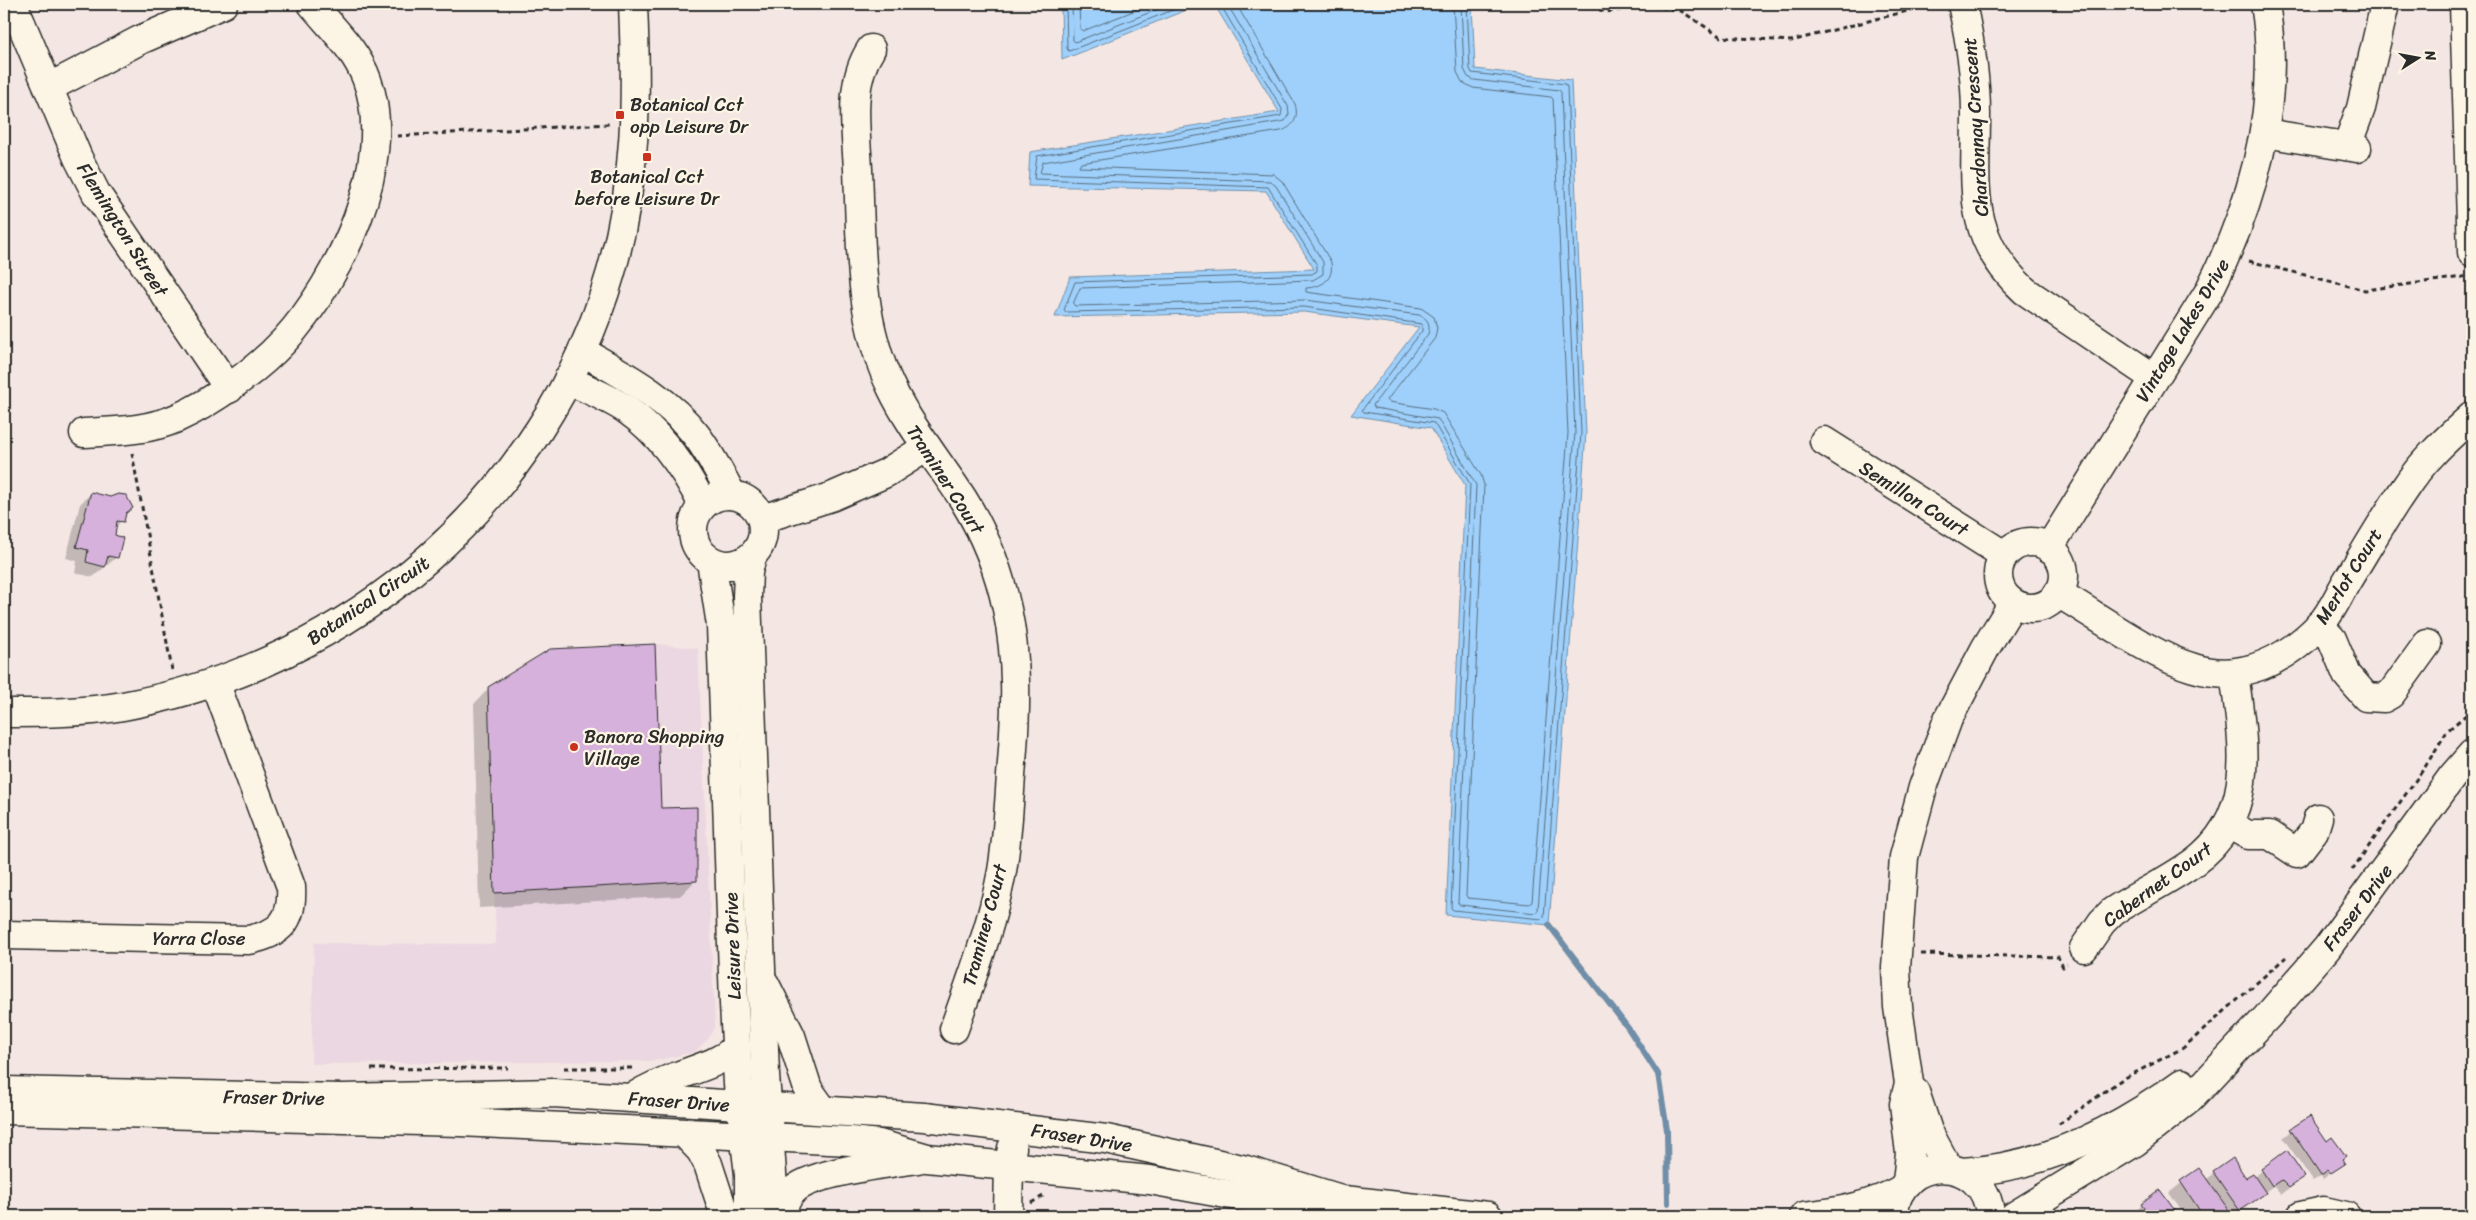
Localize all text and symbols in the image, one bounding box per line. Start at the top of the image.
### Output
north arrow [2394,32,2444,82]
street label: Chardonnay Crescent [1953,36,1998,218]
text: N [2417,47,2444,63]
place label: Botanical Cct opp Leisure Dr [630,88,749,143]
marker: Botanical Cct opp Leisure Dr [614,109,626,121]
marker: Botanical Cct before Leisure Dr [641,151,653,163]
street label: Flemington Street [68,155,178,304]
place label: Botanical Cct before Leisure Dr [575,160,720,215]
street label: Vintage Lakes Drive [2126,252,2239,409]
street label: Traminer Court [898,418,994,542]
street label: Semillon Court [1852,452,1976,546]
street label: Merlot Court [2306,522,2391,631]
street label: Botanical Circuit [300,547,437,654]
place label: Banora Shopping Village [584,720,725,775]
marker: Banora Shopping Village [568,741,580,753]
street label: Cabernet Court [2095,832,2220,936]
street label: Fraser Drive [2314,856,2401,958]
street label: Traminer Court [952,859,1017,990]
street label: Leisure Drive [714,892,751,1000]
street label: Yarra Close [152,922,246,955]
street label: Fraser Drive [223,1080,325,1115]
street label: Fraser Drive [627,1081,731,1122]
street label: Fraser Drive [1029,1113,1135,1162]

